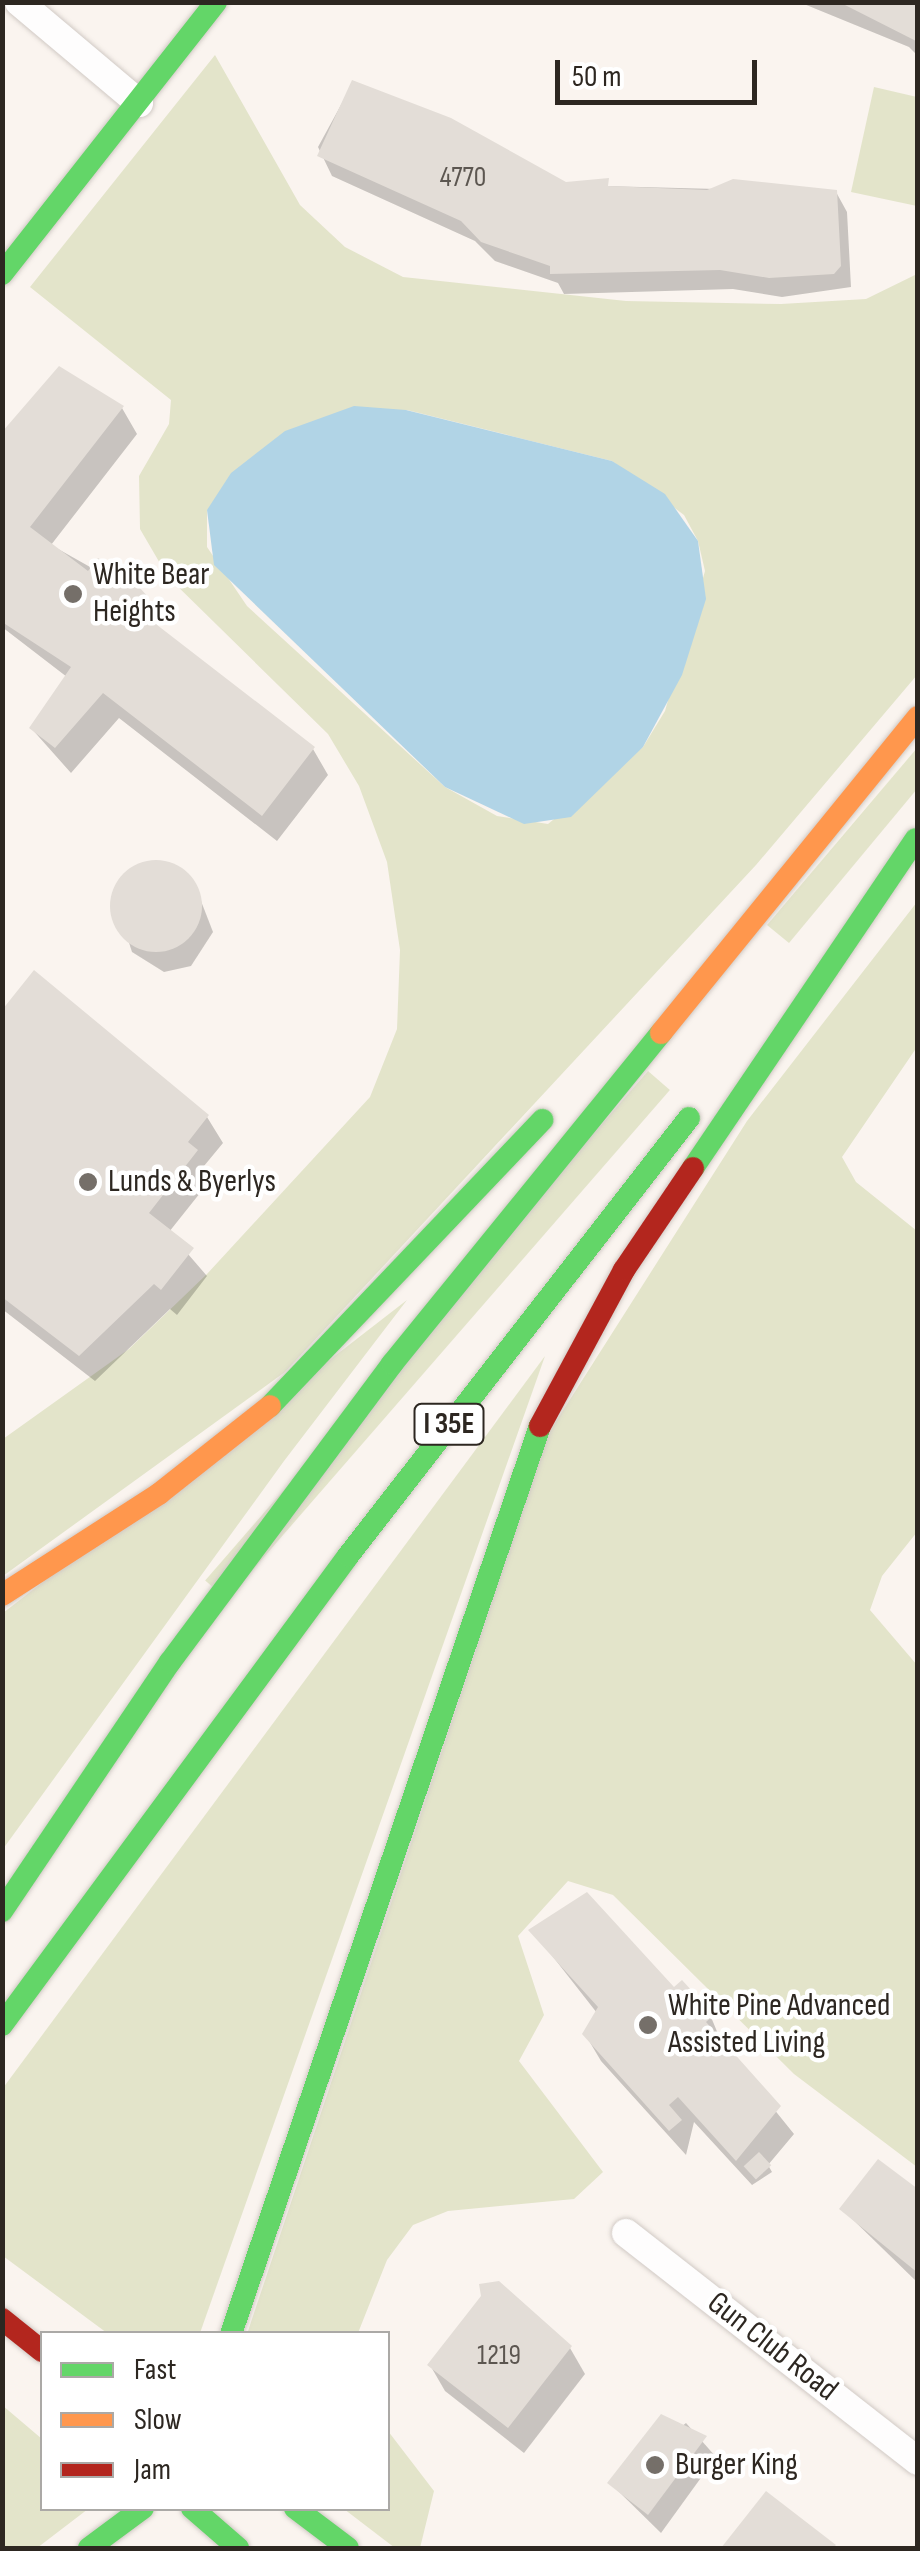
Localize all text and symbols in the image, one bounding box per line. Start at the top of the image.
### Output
scale bar [560,40,762,102]
text: 50 m [572,59,621,95]
house number: 4770 [440,161,486,195]
place label: White Bear Heights [93,557,210,632]
marker: White Bear Heights [62,583,84,605]
place label: Lunds & Byerlys [108,1163,276,1201]
marker: Lunds & Byerlys [77,1171,99,1193]
road number: I 35E [412,1399,486,1449]
place label: White Pine Advanced Assisted Living [668,1988,890,2063]
marker: White Pine Advanced Assisted Living [637,2014,659,2036]
street label: Gun Club Road [699,2284,845,2410]
legend [40,2331,390,2511]
house number: 1219 [477,2339,521,2373]
text: Fast [134,2352,176,2388]
text: Slow [134,2402,182,2438]
place label: Burger King [675,2446,798,2484]
text: Jam [134,2452,171,2488]
marker: Burger King [644,2454,666,2476]

